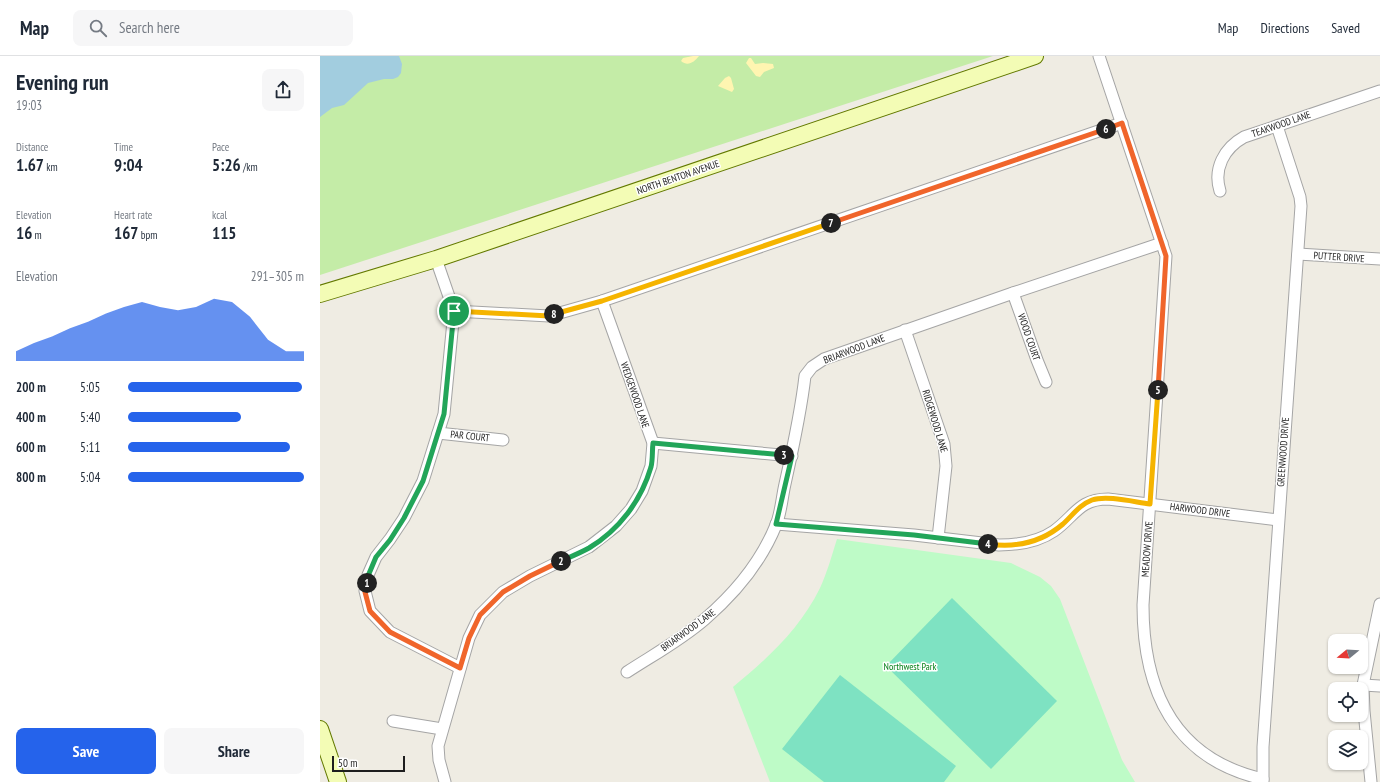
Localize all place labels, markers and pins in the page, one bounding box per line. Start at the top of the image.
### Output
pin: 6 [1096,119,1116,139]
pin: 7 [821,213,841,233]
pin [437,294,471,328]
pin: 8 [544,304,564,324]
pin: 5 [1148,380,1168,400]
pin: 3 [774,445,794,465]
pin: 4 [978,534,998,554]
pin: 2 [551,551,571,571]
pin: 1 [357,573,377,593]

